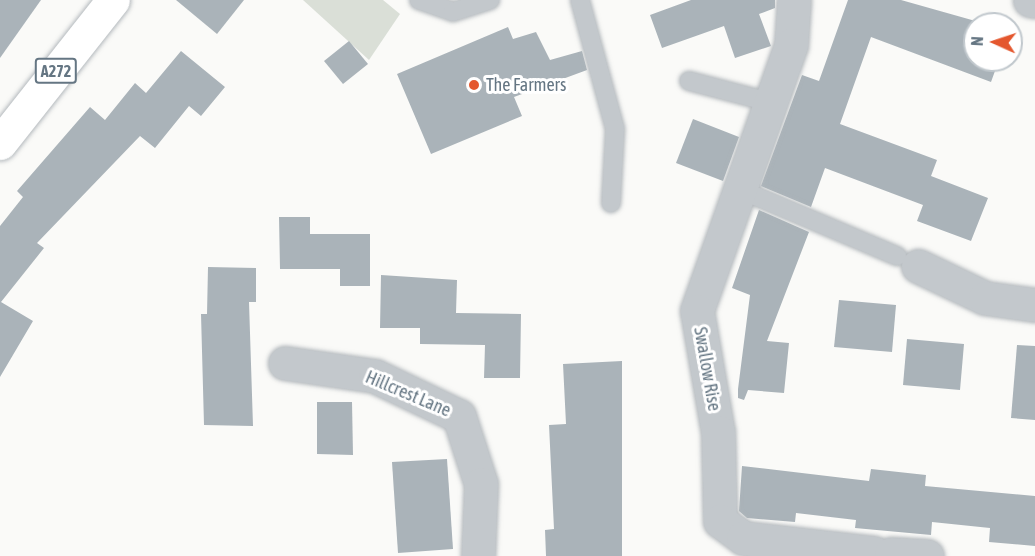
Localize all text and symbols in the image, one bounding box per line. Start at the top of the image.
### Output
north arrow [963,12,1023,72]
text: N [968,36,986,46]
road number: A272 [34,58,78,84]
place label: The Farmers [486,74,566,96]
marker: The Farmers [467,78,481,92]
street label: Swallow Rise [689,325,725,413]
street label: Hillcrest Lane [362,366,454,422]

